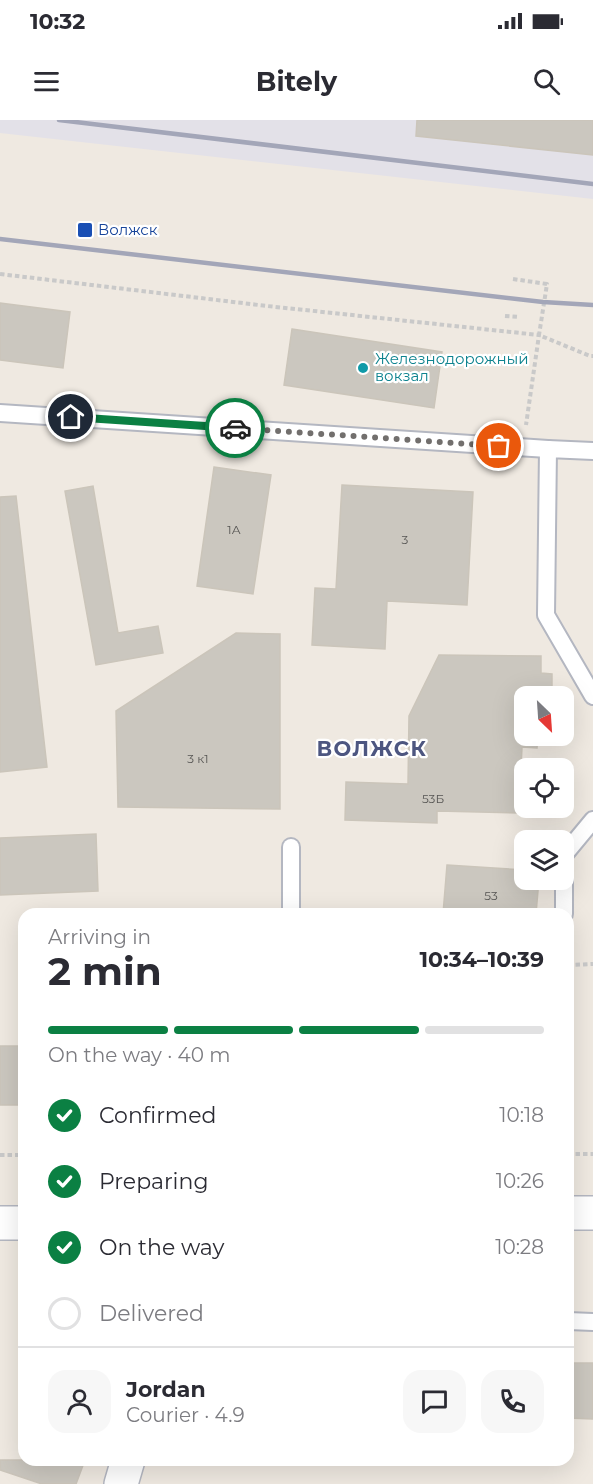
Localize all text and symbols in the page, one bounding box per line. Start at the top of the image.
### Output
text: 10:32 [30,8,85,35]
icon: menu [30,65,63,98]
text: Bitely [256,65,337,98]
icon: search [530,65,563,98]
place label: Волжск [98,220,158,239]
marker: Волжск [76,221,94,239]
place label: Железнодорожный вокзал [375,349,529,385]
marker: Железнодорожный вокзал [356,361,370,375]
pin [45,391,96,442]
courier [205,398,265,458]
icon: home [54,400,87,433]
icon: car [219,412,252,445]
pin [473,420,524,471]
icon: bag [482,429,515,462]
house number: 1А [227,522,241,537]
house number: 3 [402,532,409,547]
north arrow [514,686,574,746]
map controls [514,686,574,890]
district label: ВОЛЖСК [316,736,428,761]
house number: 3 к1 [187,751,209,766]
button: locate [514,758,574,818]
house number: 53Б [422,791,444,806]
button: layers [514,830,574,890]
house number: 53 [484,888,498,903]
text: Arriving in [48,925,151,949]
text: 10:34–10:39 [419,946,544,973]
text: 2 min [48,947,162,995]
text: On the way · 40 m [48,1043,230,1067]
icon: check [48,1099,81,1132]
text: Confirmed [99,1102,216,1129]
text: 10:18 [499,1103,544,1127]
icon: check [48,1165,81,1198]
text: Preparing [99,1168,208,1195]
text: 10:26 [496,1169,544,1193]
icon: check [48,1231,81,1264]
text: On the way [99,1234,224,1261]
text: 10:28 [495,1235,544,1259]
text: Delivered [99,1300,204,1327]
button: person [48,1370,111,1433]
button: chat [403,1370,466,1433]
button: phone [481,1370,544,1433]
text: Jordan [126,1376,206,1403]
text: Courier · 4.9 [126,1403,245,1427]

